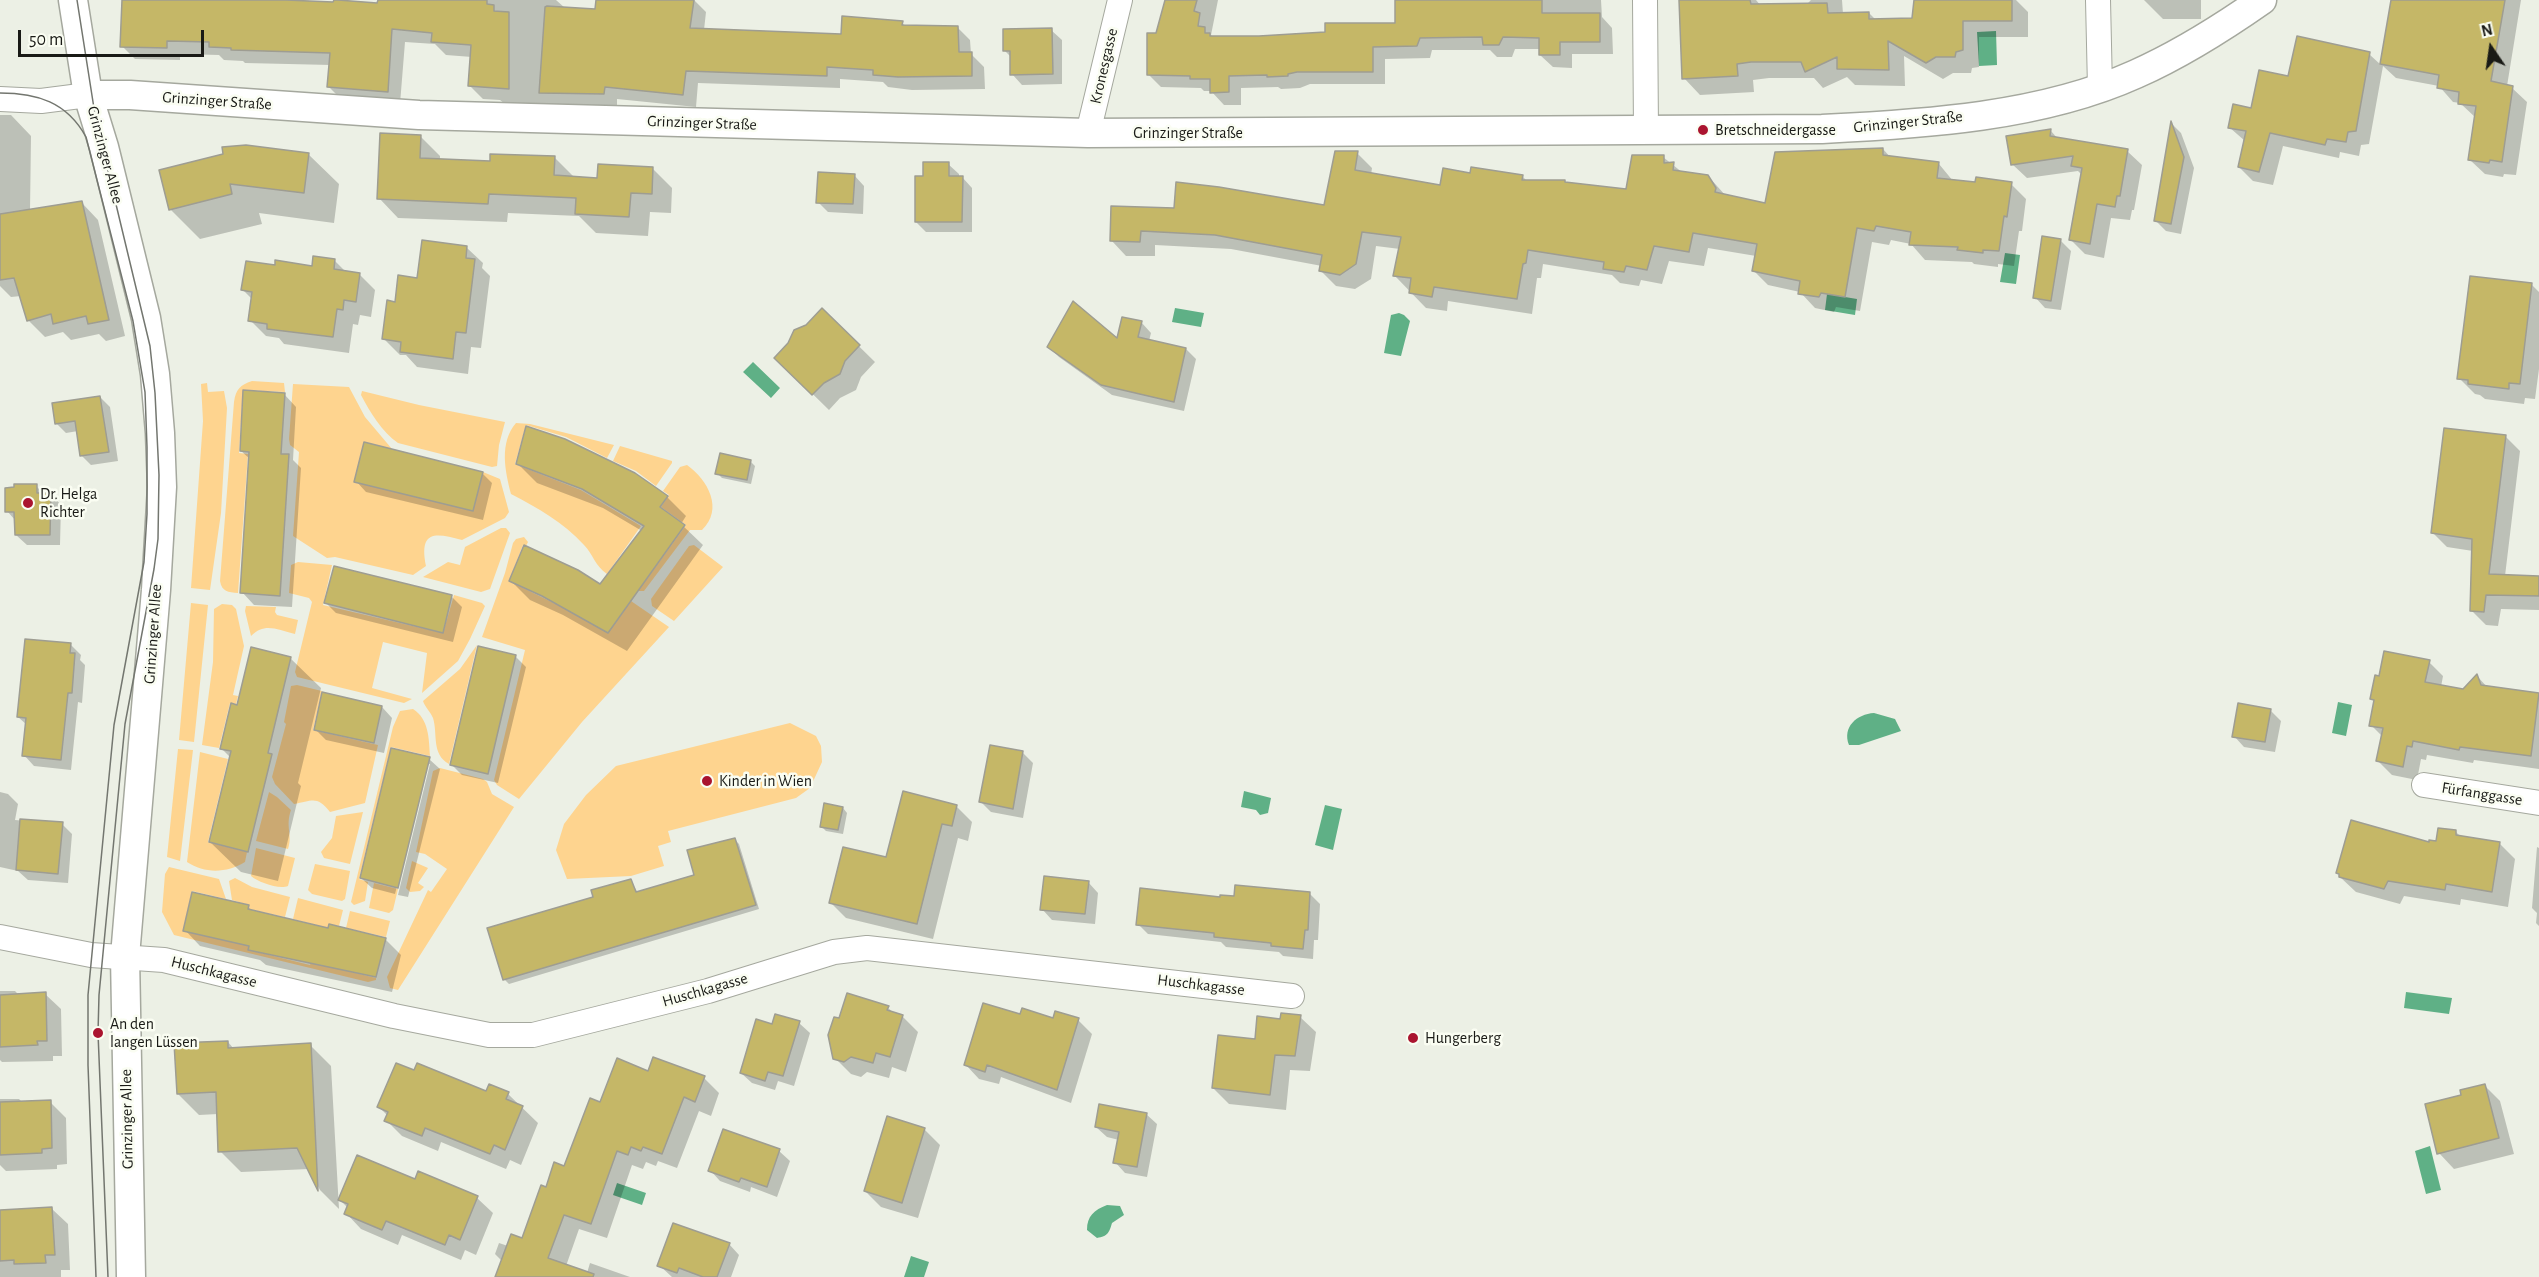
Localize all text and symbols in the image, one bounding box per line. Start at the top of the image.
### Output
scale bar [21,18,207,56]
north arrow [2461,18,2521,78]
text: N [2480,21,2494,40]
street label: Kronesgasse [1086,26,1122,106]
text: 50 m [29,31,63,49]
street label: Grinzinger Straße [162,88,272,114]
street label: Grinzinger Allee [83,104,127,206]
street label: Grinzinger Straße [1853,107,1963,137]
street label: Grinzinger Straße [647,111,757,135]
place label: Bretschneidergasse [1715,120,1836,140]
street label: Grinzinger Straße [1133,123,1243,143]
marker: Bretschneidergasse [1696,123,1710,137]
place label: Dr. Helga Richter [40,484,97,522]
marker: Dr. Helga Richter [21,496,35,510]
street label: Grinzinger Allee [140,583,166,685]
place label: Kinder in Wien [719,771,812,791]
marker: Kinder in Wien [700,774,714,788]
street label: Fürfanggasse [2440,778,2524,810]
street label: Huschkagasse [169,952,259,992]
street label: Huschkagasse [660,969,750,1011]
street label: Huschkagasse [1156,970,1246,1000]
place label: An den langen Lüssen [110,1014,198,1052]
marker: An den langen Lüssen [91,1026,105,1040]
place label: Hungerberg [1425,1028,1501,1048]
marker: Hungerberg [1406,1031,1420,1045]
street label: Grinzinger Allee [117,1069,137,1169]

